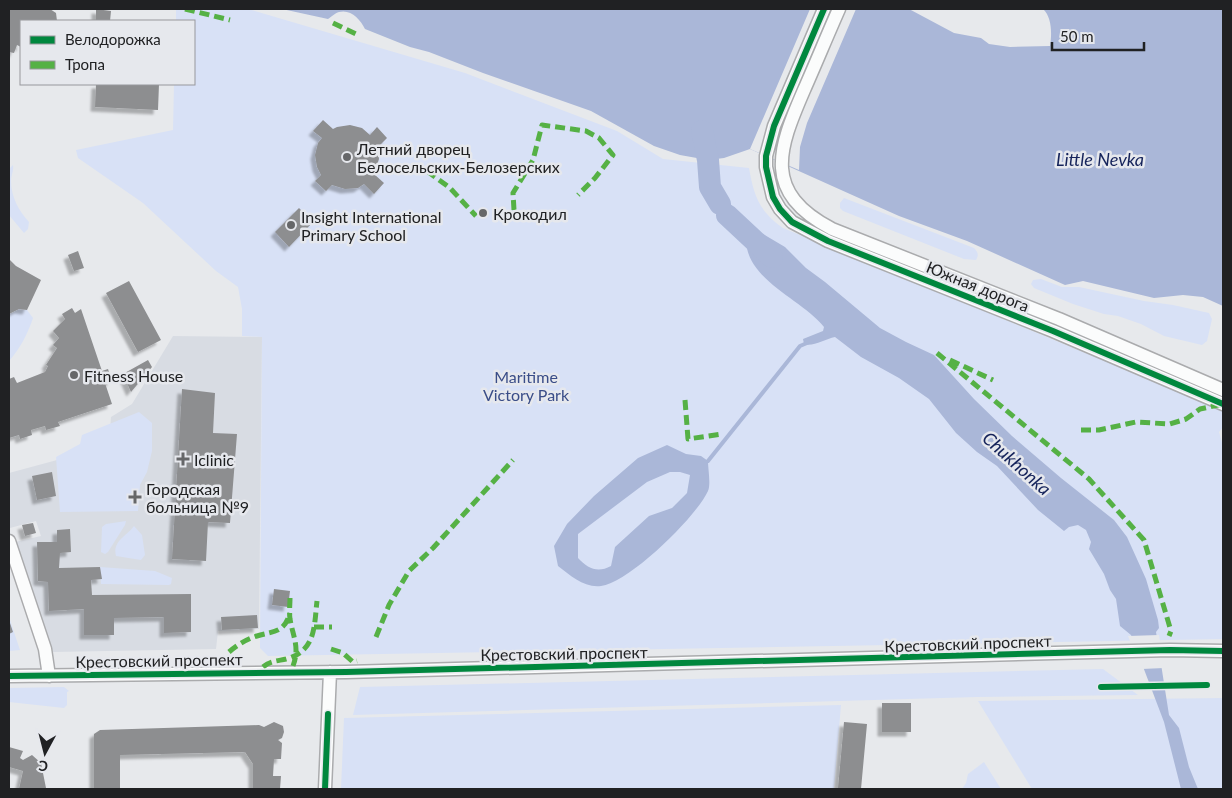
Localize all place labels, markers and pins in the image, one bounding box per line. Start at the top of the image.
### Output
place label: Летний дворец Белосельских-Белозерских [356,139,560,176]
marker: Летний дворец Белосельских-Белозерских [341,151,353,163]
place label: Крокодил [493,204,567,223]
place label: Insight International Primary School [301,207,442,244]
marker: Крокодил [477,207,489,219]
marker: Insight International Primary School [285,219,297,231]
place label: Fitness House [84,366,183,385]
marker: Fitness House [68,369,80,381]
place label: Iclinic [194,450,234,469]
marker: Iclinic [176,452,190,466]
place label: Городская больница №9 [146,479,249,516]
marker: Городская больница №9 [128,490,142,504]

